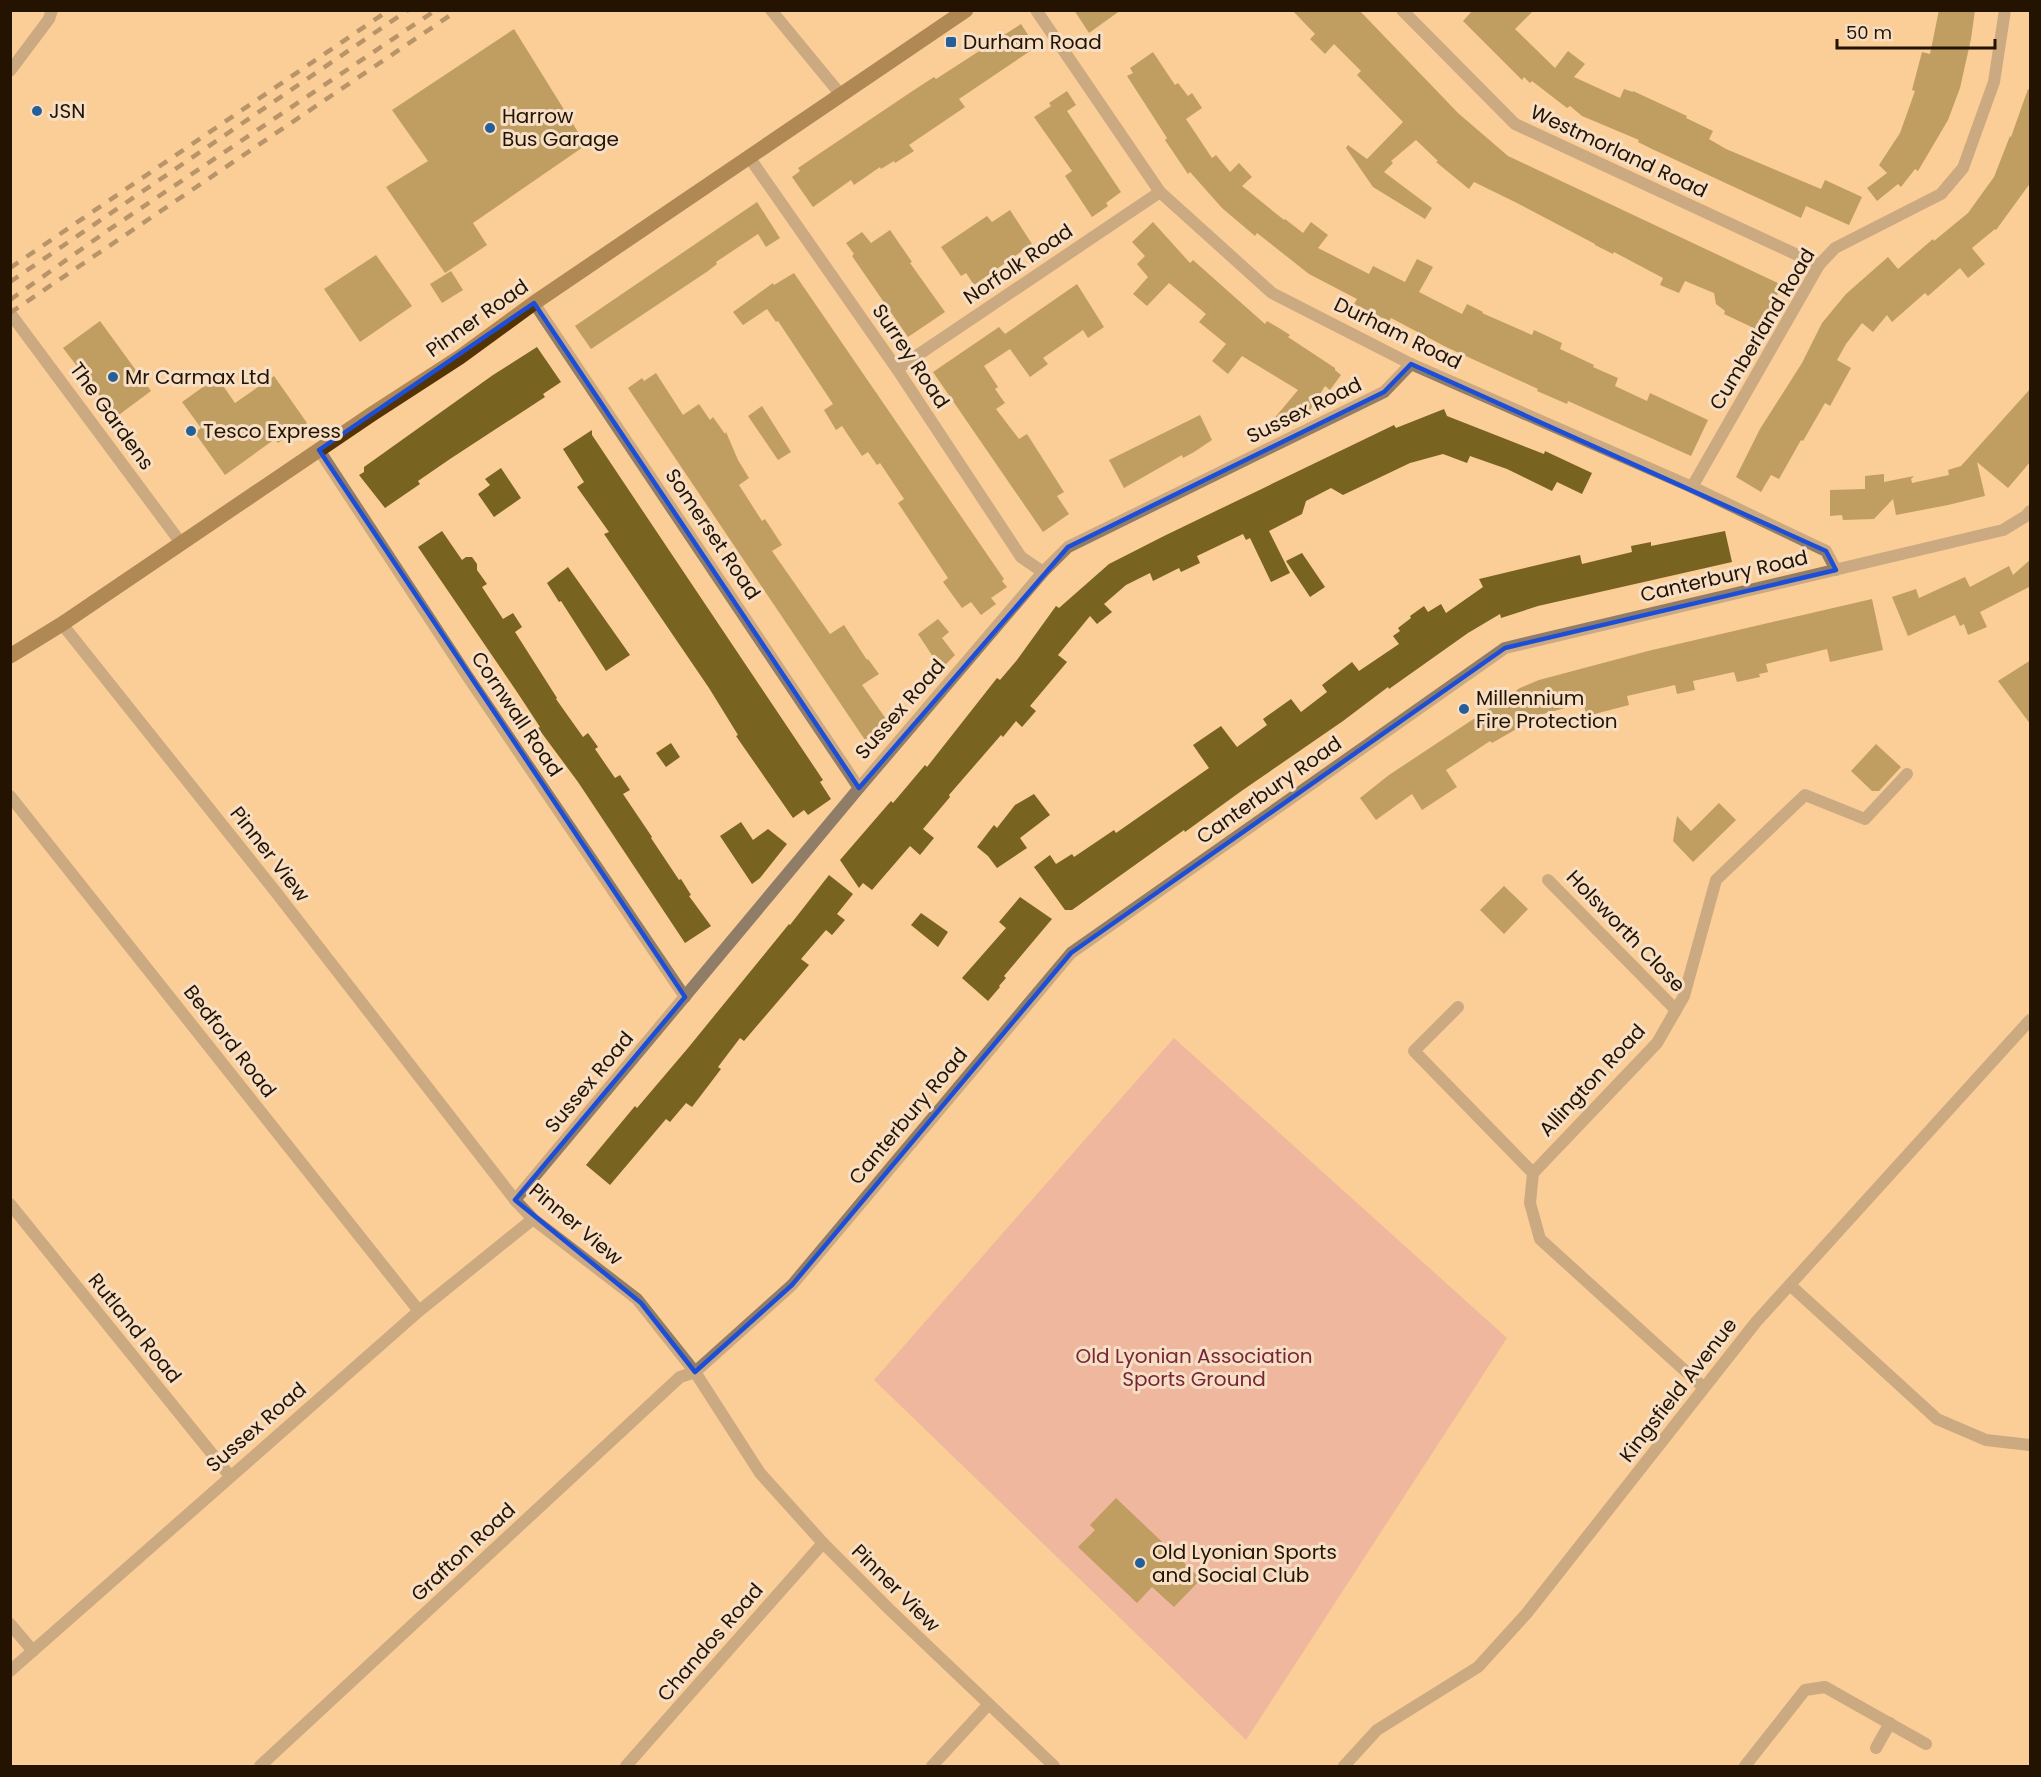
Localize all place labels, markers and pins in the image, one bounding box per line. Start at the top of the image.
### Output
place label: Durham Road [963,28,1102,56]
marker: Durham Road [944,35,958,49]
place label: JSN [49,97,85,125]
place label: Harrow Bus Garage [502,102,619,153]
marker: JSN [30,104,44,118]
marker: Harrow Bus Garage [483,121,497,135]
place label: Mr Carmax Ltd [125,363,270,391]
marker: Mr Carmax Ltd [106,370,120,384]
place label: Tesco Express [203,417,341,445]
marker: Tesco Express [184,424,198,438]
place label: Millennium Fire Protection [1476,684,1618,735]
marker: Millennium Fire Protection [1457,702,1471,716]
place label: Old Lyonian Sports and Social Club [1152,1538,1337,1589]
marker: Old Lyonian Sports and Social Club [1133,1556,1147,1570]

